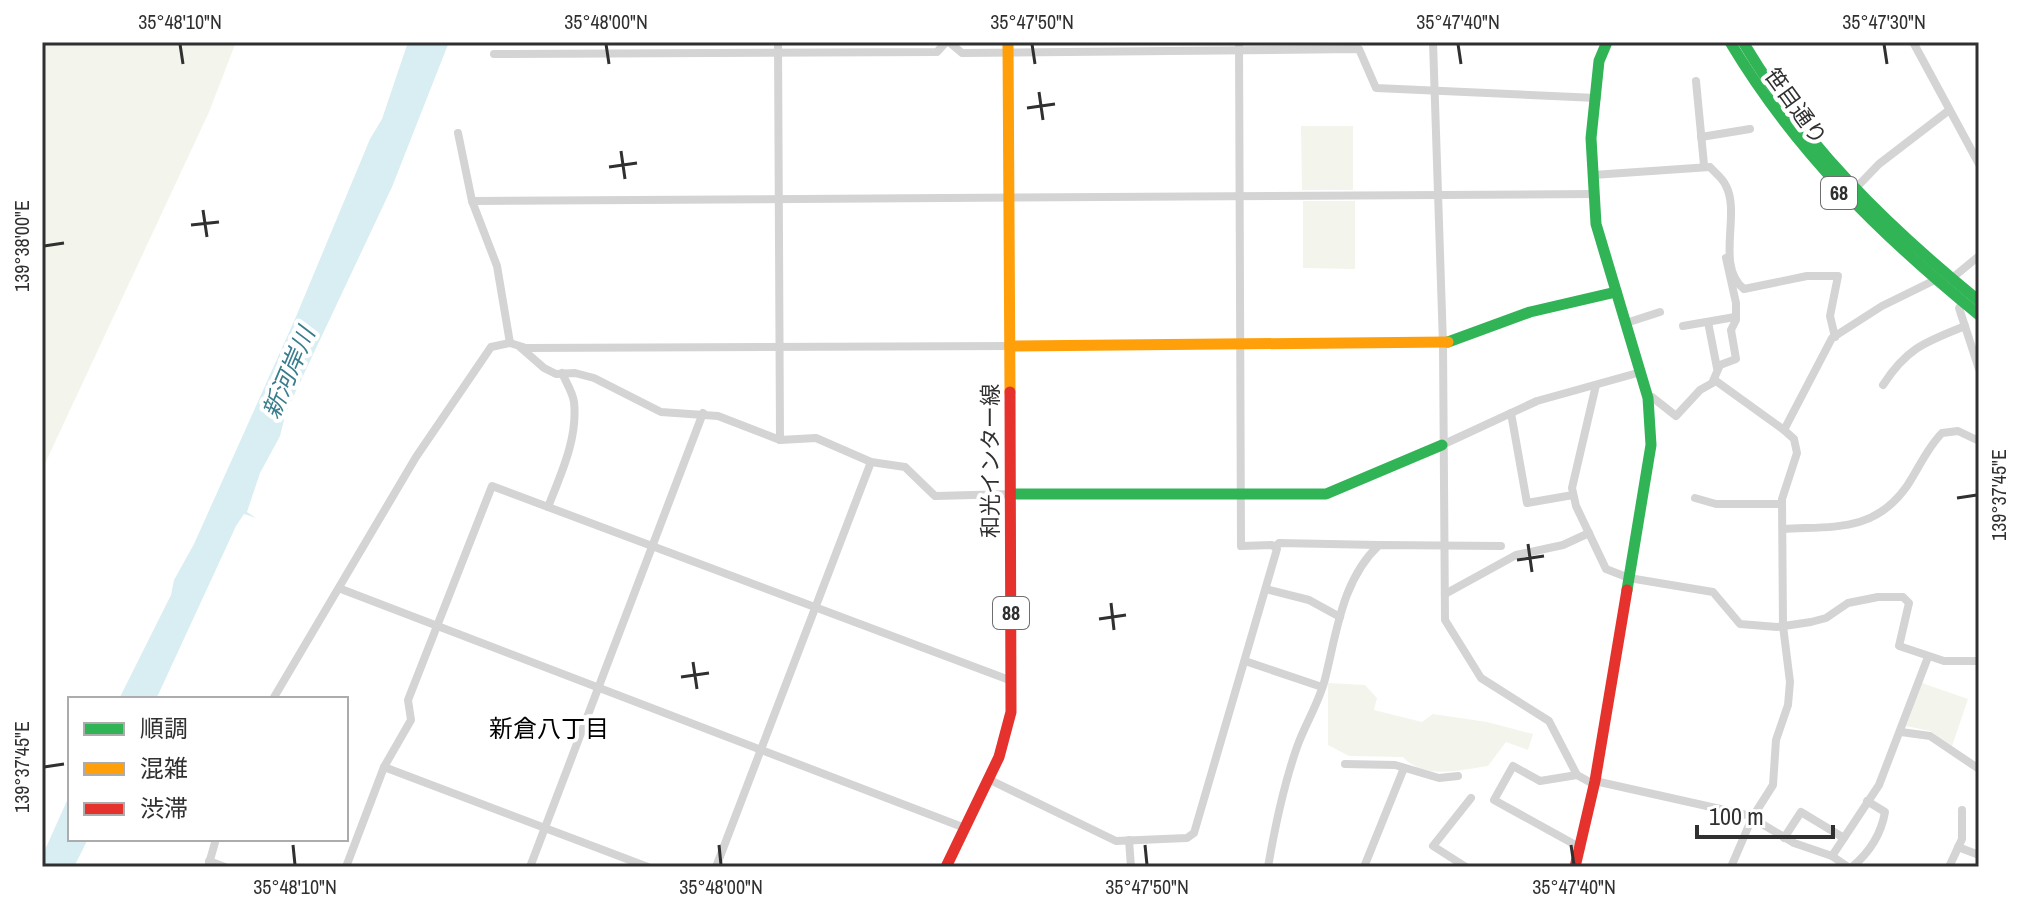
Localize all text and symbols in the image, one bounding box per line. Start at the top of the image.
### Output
text: 35°48'10"N [138,8,222,35]
text: 35°48'00"N [564,8,648,35]
text: 35°47'50"N [990,8,1074,35]
text: 35°47'40"N [1416,8,1500,35]
text: 35°47'30"N [1842,8,1926,35]
street label: 笹目通り [1758,62,1834,150]
road number: 68 [1821,177,1857,209]
text: 139°38'00"E [8,200,35,292]
water label: 新河岸川 [255,319,323,423]
street label: 和光インター線 [975,384,1005,538]
text: 139°37'45"E [1985,449,2012,541]
road number: 88 [993,597,1029,629]
legend [68,697,348,841]
text: 順調 [140,712,188,744]
district label: 新倉八丁目 [489,712,609,744]
text: 139°37'45"E [8,721,35,813]
text: 混雑 [140,752,188,784]
scale bar [1697,789,1833,839]
text: 渋滞 [140,792,188,824]
text: 100 m [1709,800,1764,832]
text: 35°48'10"N [253,873,337,900]
text: 35°48'00"N [679,873,763,900]
text: 35°47'50"N [1105,873,1189,900]
text: 35°47'40"N [1532,873,1616,900]

